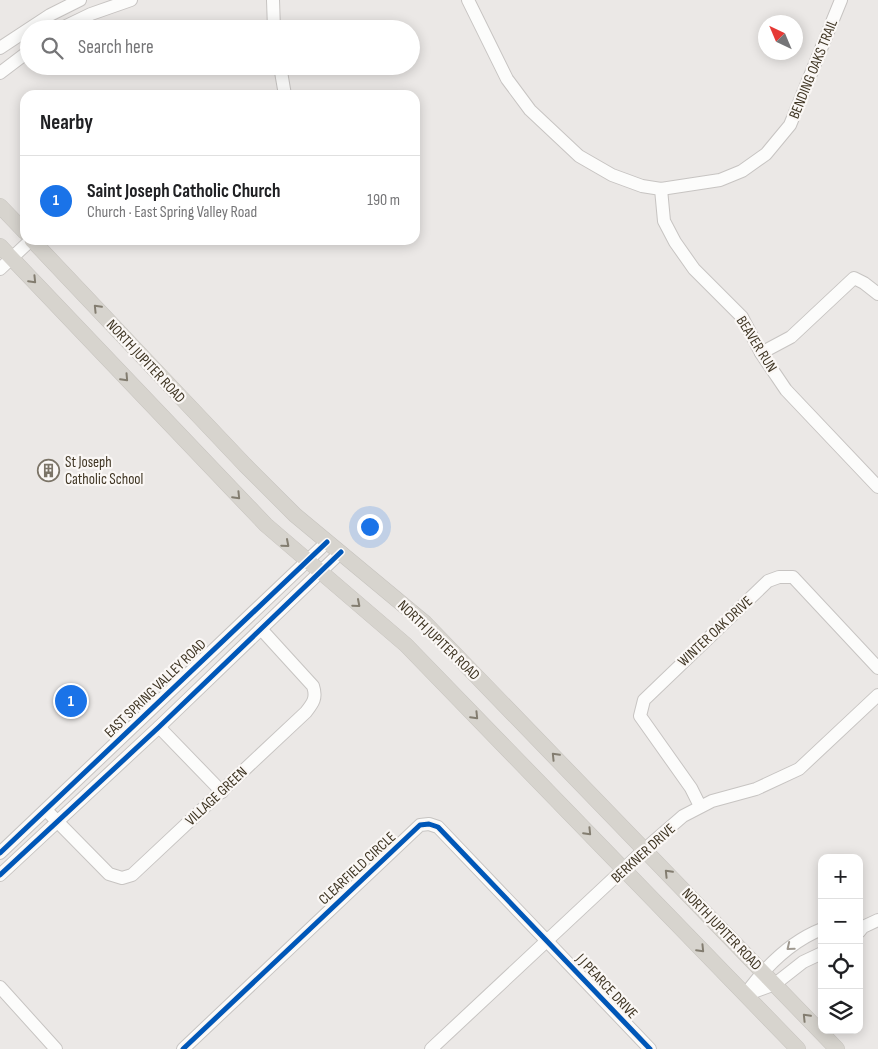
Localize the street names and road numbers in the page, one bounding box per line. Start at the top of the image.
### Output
street label: BENDING OAKS TRAIL [785,16,842,122]
street label: BEAVER RUN [732,313,781,376]
street label: NORTH JUPITER ROAD [102,316,189,407]
street label: WINTER OAK DRIVE [674,592,757,671]
street label: NORTH JUPITER ROAD [393,596,484,684]
street label: EAST SPRING VALLEY ROAD [101,635,210,742]
street label: VILLAGE GREEN [181,763,251,830]
street label: BERKNER DRIVE [607,820,679,887]
street label: CLEARFIELD CIRCLE [315,828,400,909]
street label: NORTH JUPITER ROAD [678,884,766,975]
street label: J J PEARCE DRIVE [571,949,642,1023]

